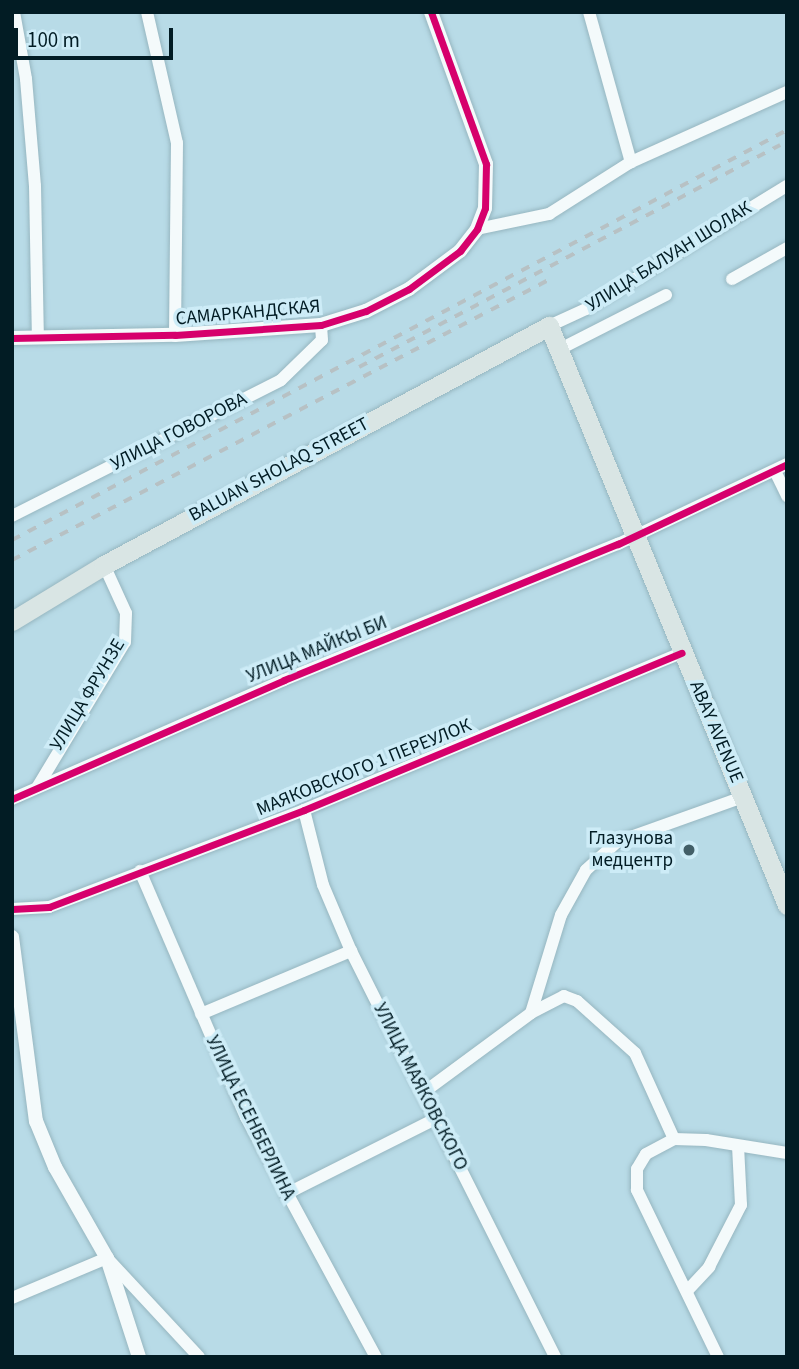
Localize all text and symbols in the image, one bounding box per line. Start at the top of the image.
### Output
scale bar [18,14,177,58]
text: 100 m [27,25,80,55]
street label: УЛИЦА БАЛУАН ШОЛАК [582,197,756,317]
street label: САМАРКАНДСКАЯ [175,295,321,331]
street label: УЛИЦА ГОВОРОВА [107,388,251,476]
street label: BALUAN SHOLAQ STREET [185,413,373,527]
street label: УЛИЦА МАЙКЫ БИ [243,611,391,689]
street label: УЛИЦА ФРУНЗЕ [46,635,130,755]
street label: ABAY AVENUE [684,677,748,787]
street label: МАЯКОВСКОГО 1 ПЕРЕУЛОК [253,714,475,822]
place label: Глазунова медцентр [588,828,673,872]
marker: Глазунова медцентр [679,840,699,860]
street label: УЛИЦА МАЯКОВСКОГО [368,999,472,1175]
street label: УЛИЦА ЕСЕНБЕРЛИНА [200,1032,300,1204]

